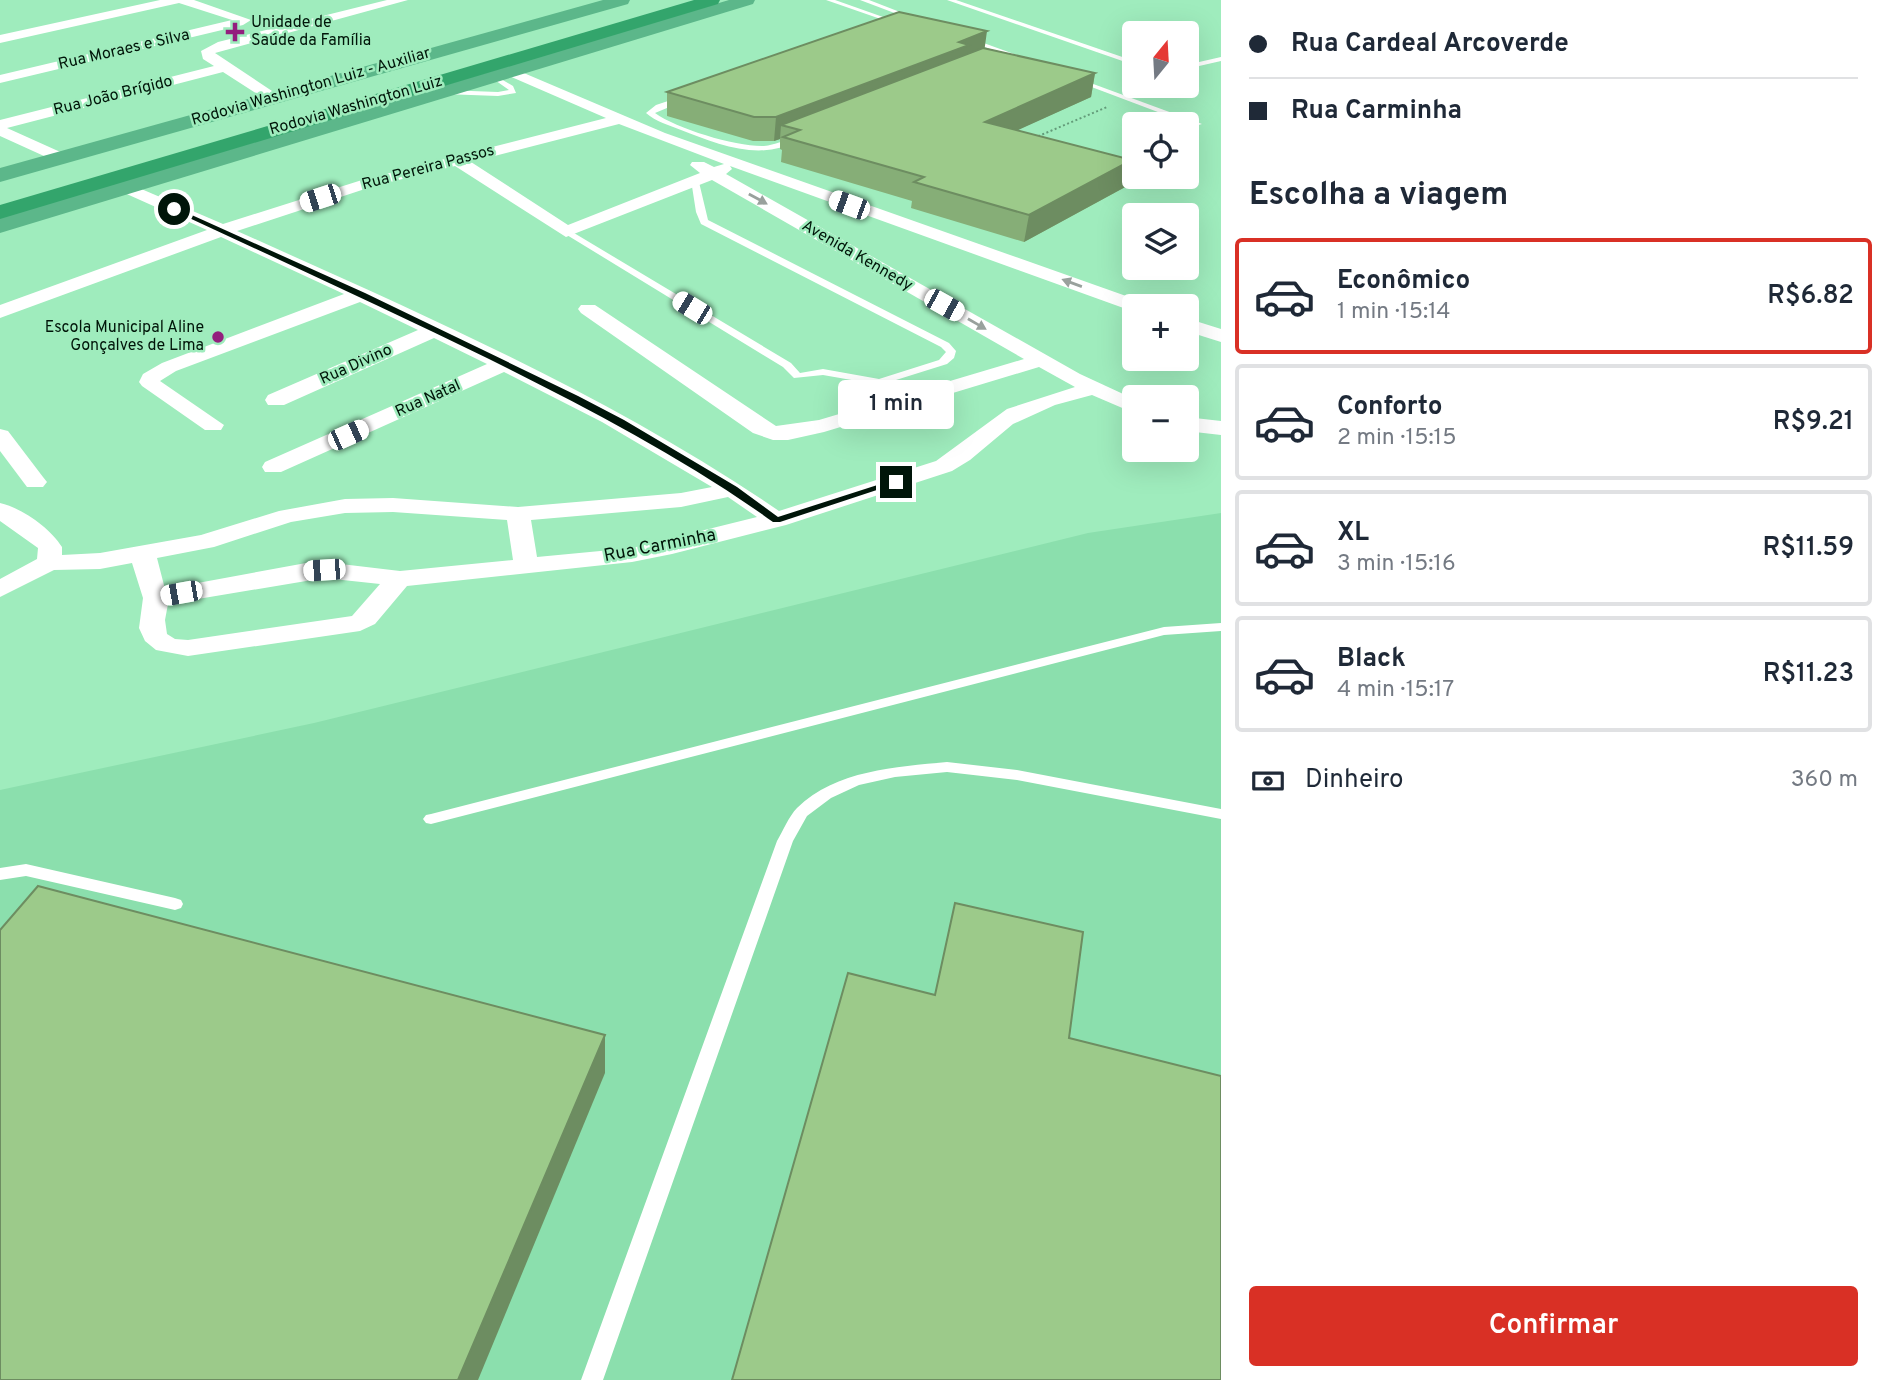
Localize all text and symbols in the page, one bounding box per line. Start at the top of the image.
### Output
place label: Unidade de Saúde da Família [251,13,371,51]
north arrow [1122,21,1199,98]
map controls [1122,21,1199,462]
marker: Unidade de Saúde da Família [225,22,245,42]
street label: Rua Moraes e Silva [56,25,192,75]
text: Rua Cardeal Arcoverde [1291,28,1569,61]
street label: Rodovia Washington Luiz - Auxiliar [189,43,433,131]
street label: Rua João Brígido [51,71,175,120]
street label: Rodovia Washington Luiz [267,72,445,140]
text: Rua Carminha [1291,95,1462,128]
button: locate [1122,112,1199,189]
street label: Rua Pereira Passos [360,141,496,195]
text: Escolha a viagem [1249,176,1508,216]
car [297,182,344,214]
car [826,188,873,222]
route start [158,193,190,225]
one-way arrow [748,193,767,205]
button: layers [1122,203,1199,280]
street label: Avenida Kennedy [798,216,916,296]
icon: car [1253,265,1316,328]
text: Econômico [1337,265,1470,298]
one-way arrow [1061,277,1082,288]
text: R$6.82 [1767,280,1854,313]
car [921,286,968,324]
car [669,288,716,328]
button: + [1122,294,1199,371]
text: 1 min · 15:14 [1337,298,1451,327]
place label: Escola Municipal Aline Gonçalves de Lima [45,318,204,356]
one-way arrow [967,318,987,330]
marker: Escola Municipal Aline Gonçalves de Lima [210,329,226,345]
street label: Rua Divino [317,340,395,390]
street label: Rua Natal [392,376,464,422]
callout: 1 min [838,380,954,430]
button: − [1122,385,1199,462]
text: 1 min [869,390,923,419]
icon: car [1253,391,1316,454]
text: Conforto [1337,391,1443,424]
text: R$9.21 [1773,406,1854,439]
car [325,417,372,453]
text: 2 min · 15:15 [1337,424,1456,453]
route end [880,466,912,498]
icon: car [1253,517,1316,580]
text: XL [1337,517,1369,550]
street label: Rua Carminha [602,524,718,568]
text: R$11.59 [1762,532,1854,565]
text: 3 min · 15:16 [1337,550,1456,579]
car [303,558,346,582]
car [159,579,204,607]
icon: car [1253,643,1316,706]
text: Black [1337,643,1406,676]
text: R$11.23 [1763,658,1854,691]
text: 4 min · 15:17 [1337,676,1454,705]
icon: cash [1249,762,1287,800]
text: Dinheiro [1305,764,1404,797]
text: 360 m [1791,766,1858,795]
button: Confirmar [1249,1286,1858,1366]

